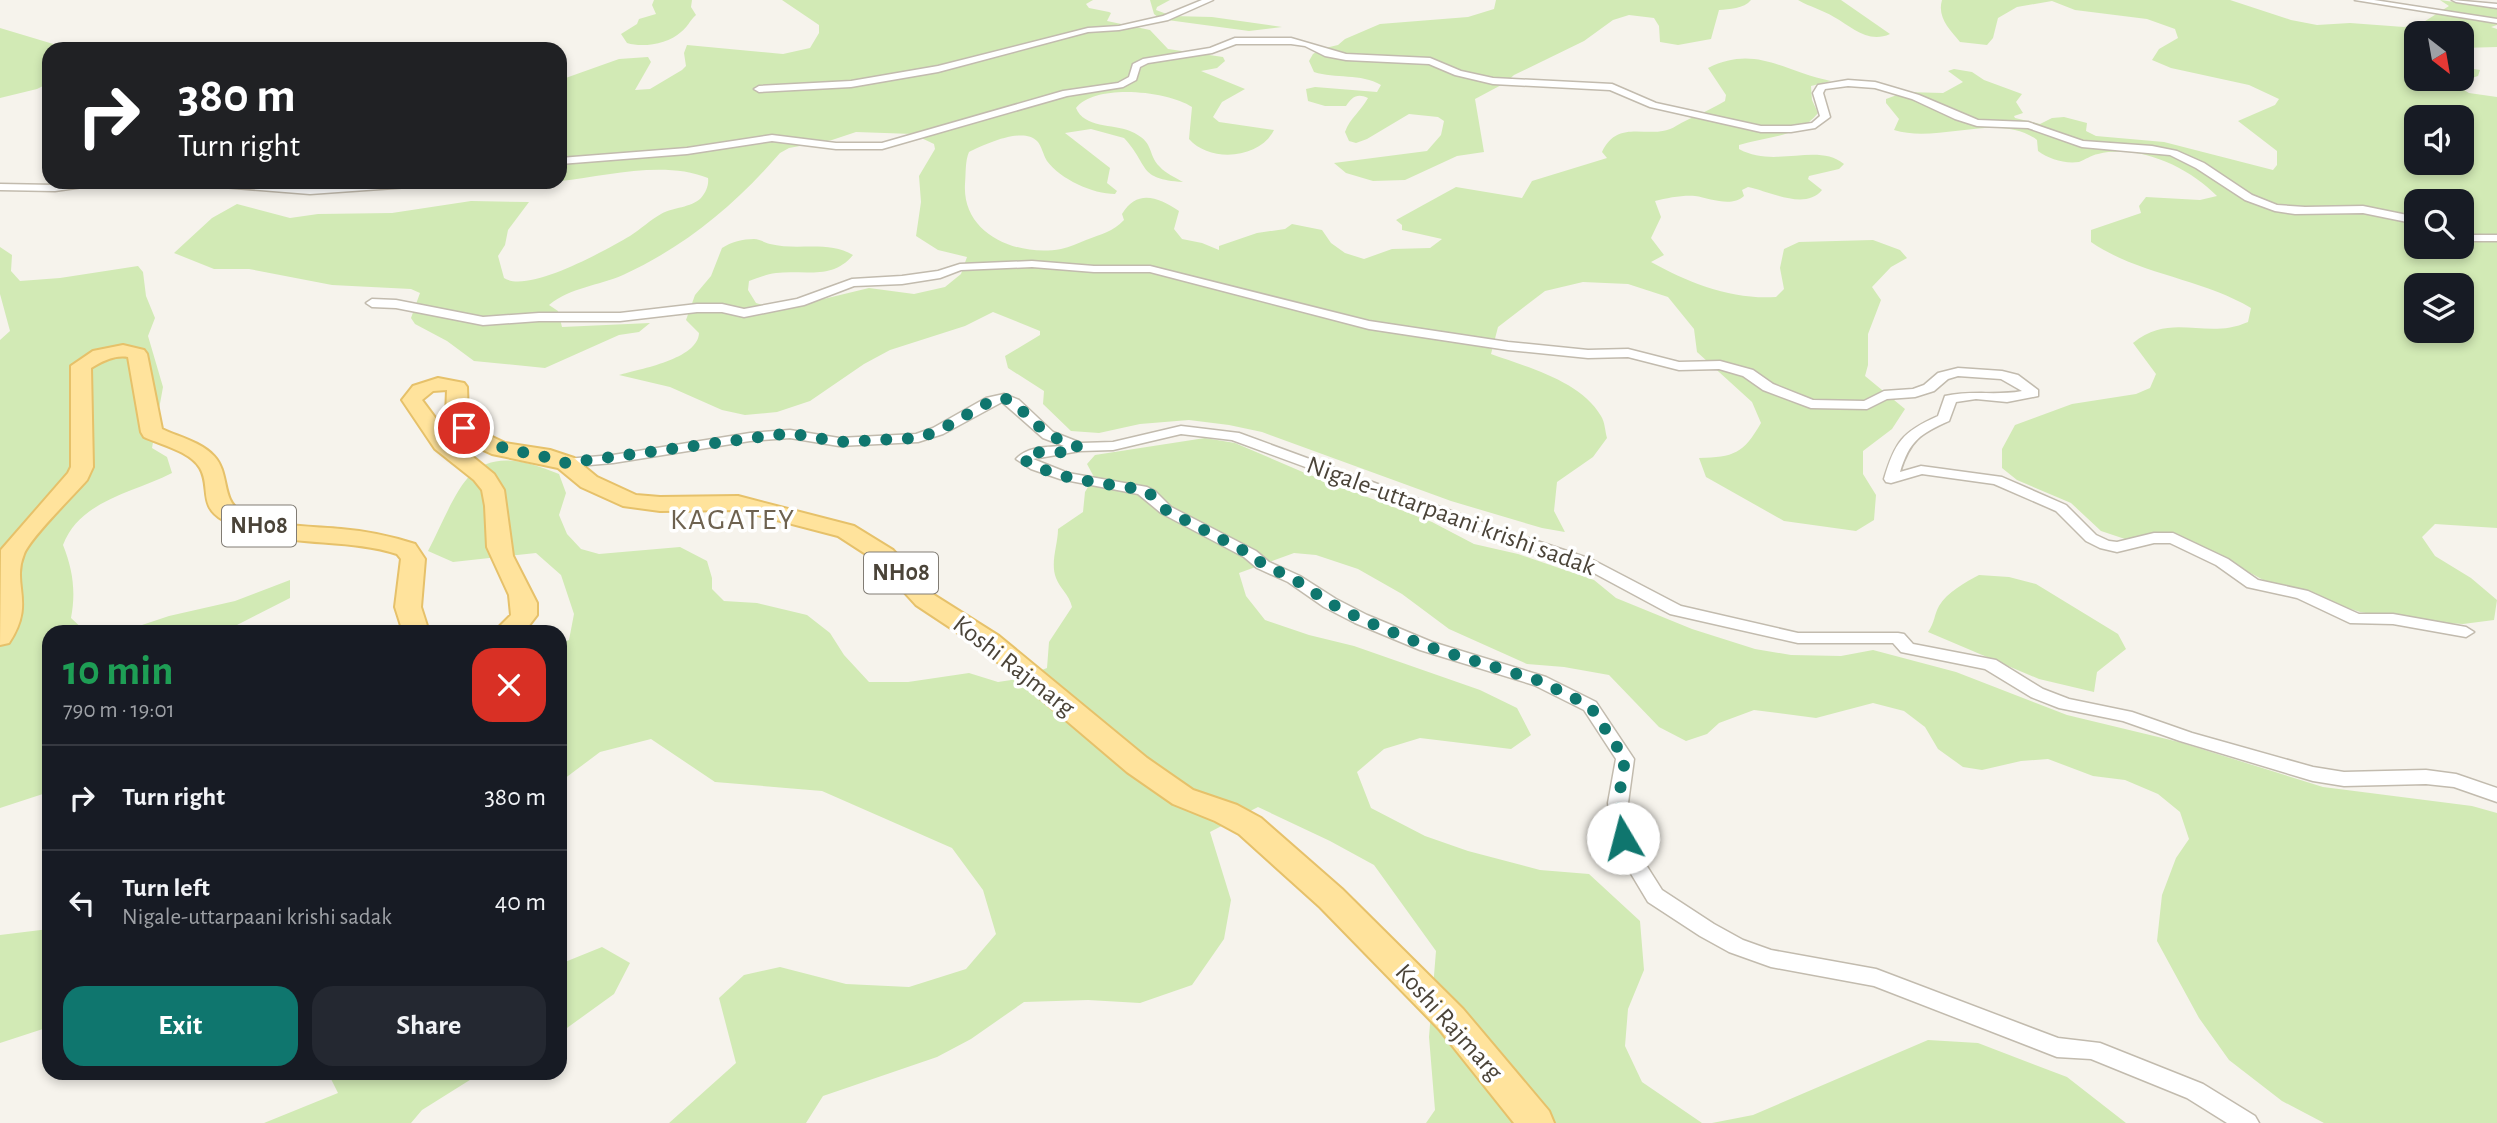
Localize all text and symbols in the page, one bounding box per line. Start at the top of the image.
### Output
north arrow [2404,21,2474,91]
map controls [2404,21,2474,343]
icon: right [63,70,154,161]
text: 380 m [178,72,296,121]
button: sound [2404,105,2474,175]
text: Turn right [178,130,300,162]
button: search [2404,189,2474,259]
button: layers [2404,273,2474,343]
pin [434,398,494,458]
icon: arrive [445,409,483,447]
street label: Nigale-uttarpaani krishi sadak [1303,452,1599,580]
road number: NH08 [222,505,296,546]
district label: KAGATEY [670,505,796,535]
road number: NH08 [864,552,938,594]
street label: Koshi Rajmarg [948,611,1080,722]
button: close [472,648,546,722]
text: 10 min [63,650,173,692]
text: 790 m · 19:01 [63,699,175,722]
icon: right [63,779,101,817]
text: Turn right [122,784,225,810]
text: 380 m [484,784,546,810]
position arrow [1586,801,1660,875]
text: Turn left [122,875,210,901]
icon: left [63,884,101,922]
text: 40 m [495,889,546,915]
text: Nigale-uttarpaani krishi sadak [122,906,392,929]
street label: Koshi Rajmarg [1390,959,1508,1085]
button: Exit [63,986,298,1066]
button: Share [312,986,546,1066]

